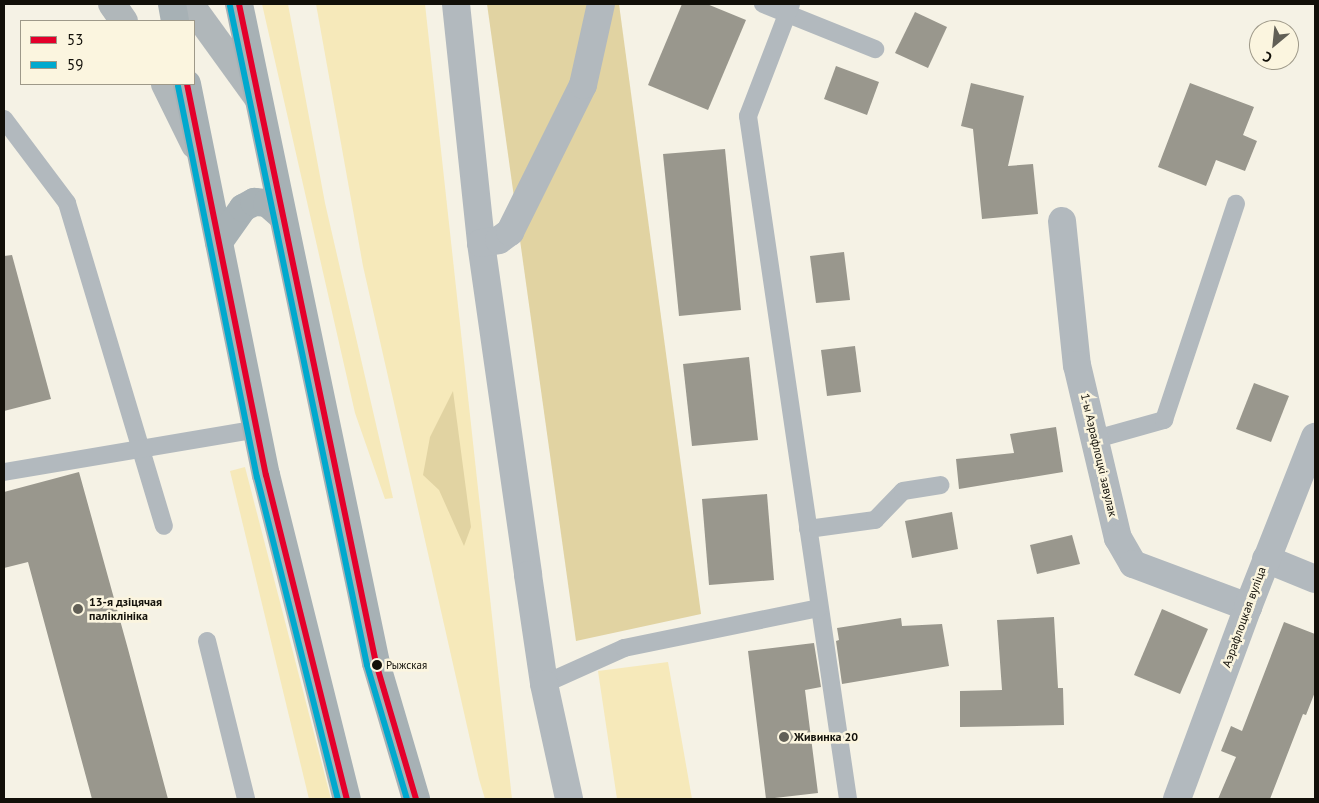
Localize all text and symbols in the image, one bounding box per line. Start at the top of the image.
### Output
legend [20,20,195,85]
north arrow [1249,20,1299,70]
text: 53 [67,30,83,49]
text: С [1260,48,1275,67]
text: 59 [67,55,83,74]
street label: 1-ы Аэрафлоцкі завулак [1078,392,1120,518]
street label: Аэрафлоцкая вуліца [1219,565,1269,669]
place label: 13-я дзіцячая паліклініка [89,595,162,623]
marker: 13-я дзіцячая паліклініка [71,602,85,616]
place label: Рыжская [386,658,427,672]
marker: Рыжская [372,660,382,670]
place label: Живинка 20 [794,730,858,744]
marker: Живинка 20 [778,731,790,743]

